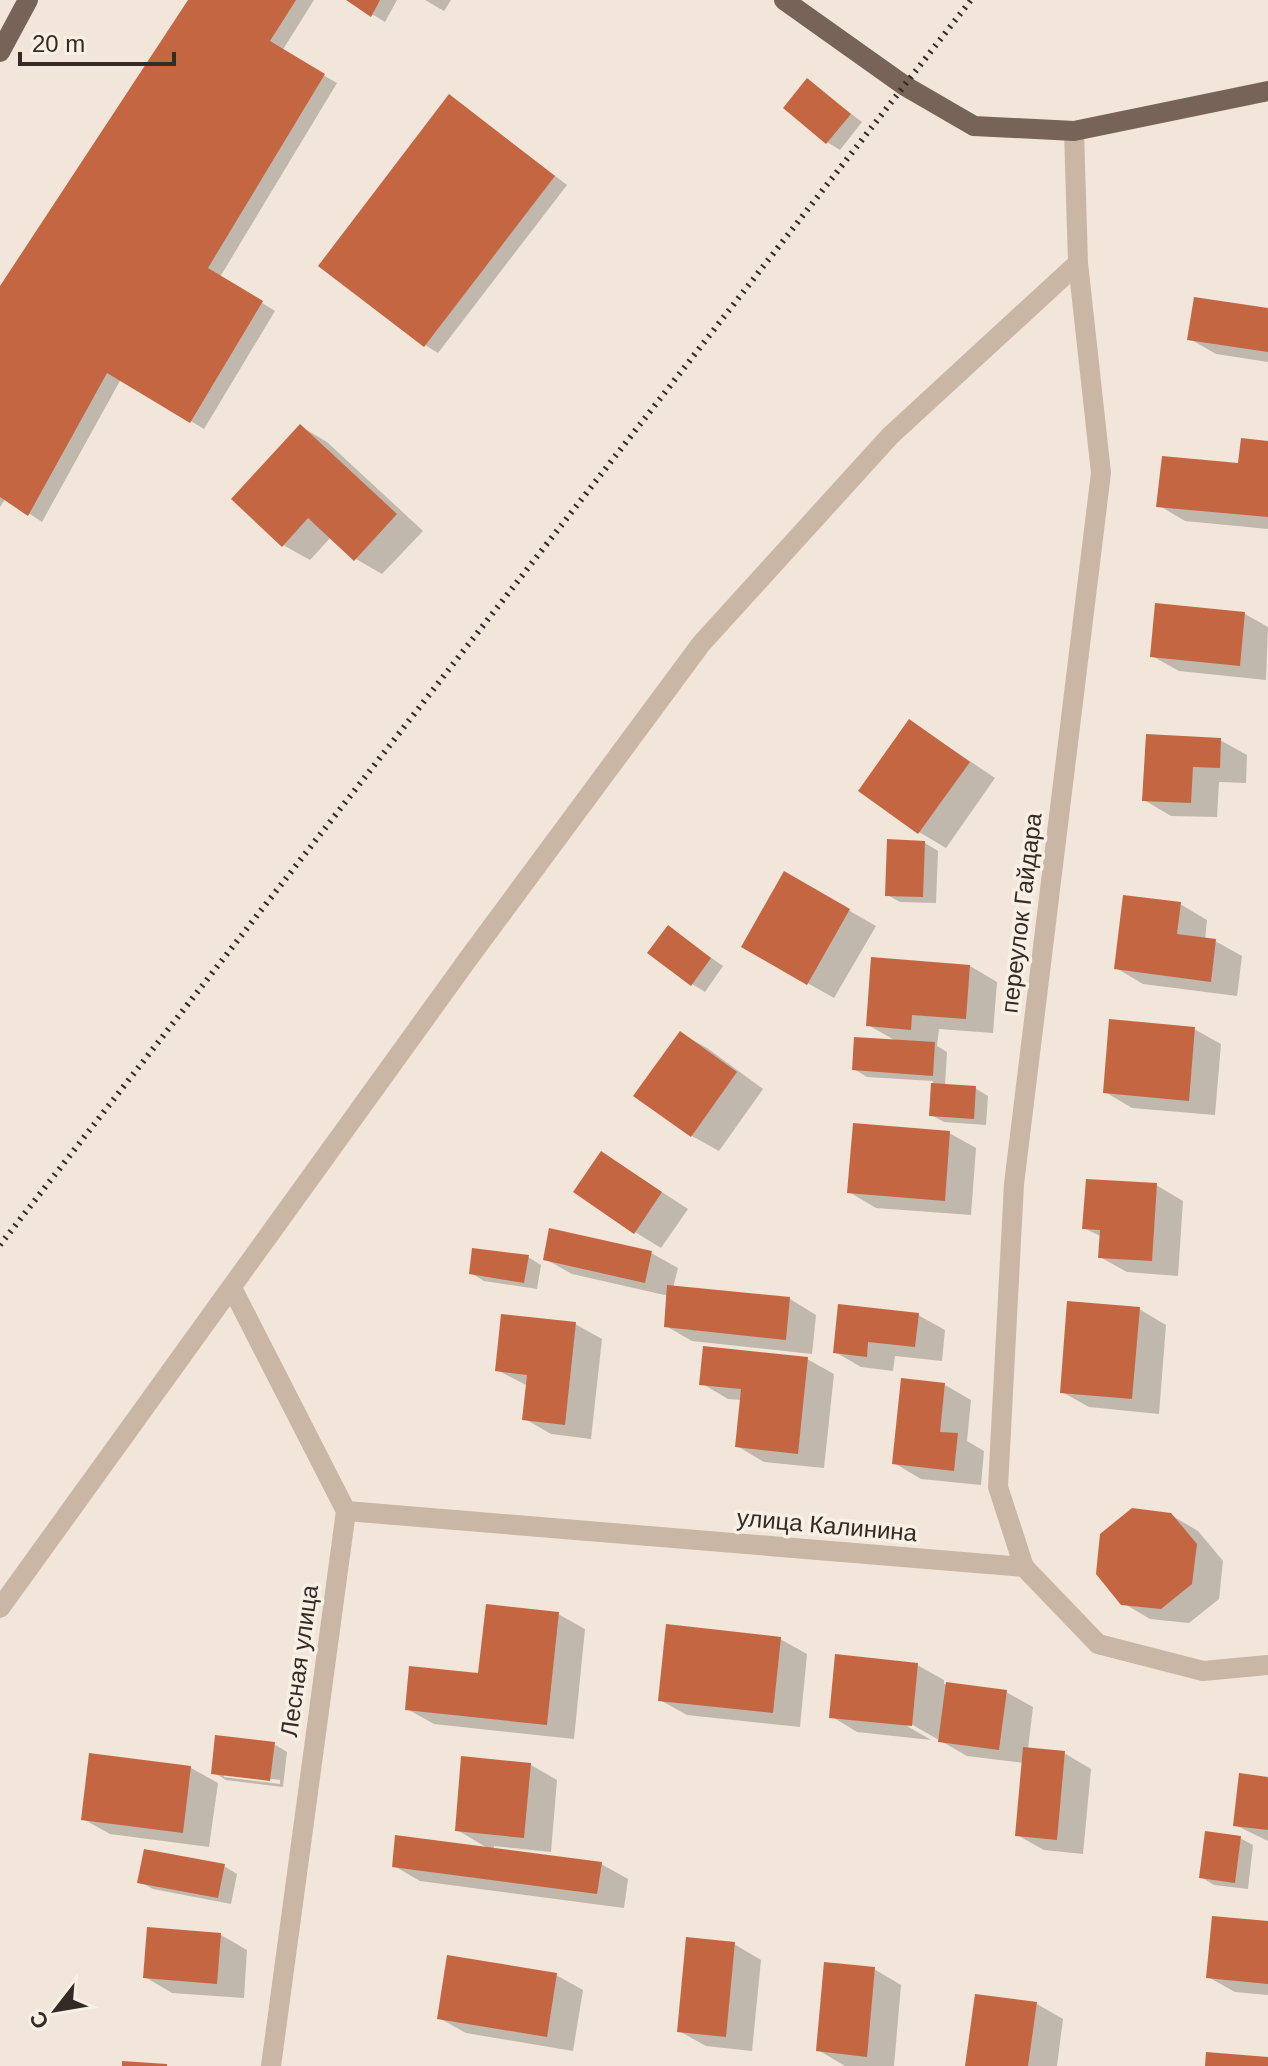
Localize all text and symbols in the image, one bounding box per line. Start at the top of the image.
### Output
scale bar [20,16,174,66]
text: 20 m [32,30,85,57]
street label: переулок Гайдара [995,811,1047,1015]
street label: улица Калинина [736,1504,919,1546]
street label: Лесная улица [275,1583,323,1739]
north arrow [16,1970,96,2050]
text: С [24,2007,54,2033]

